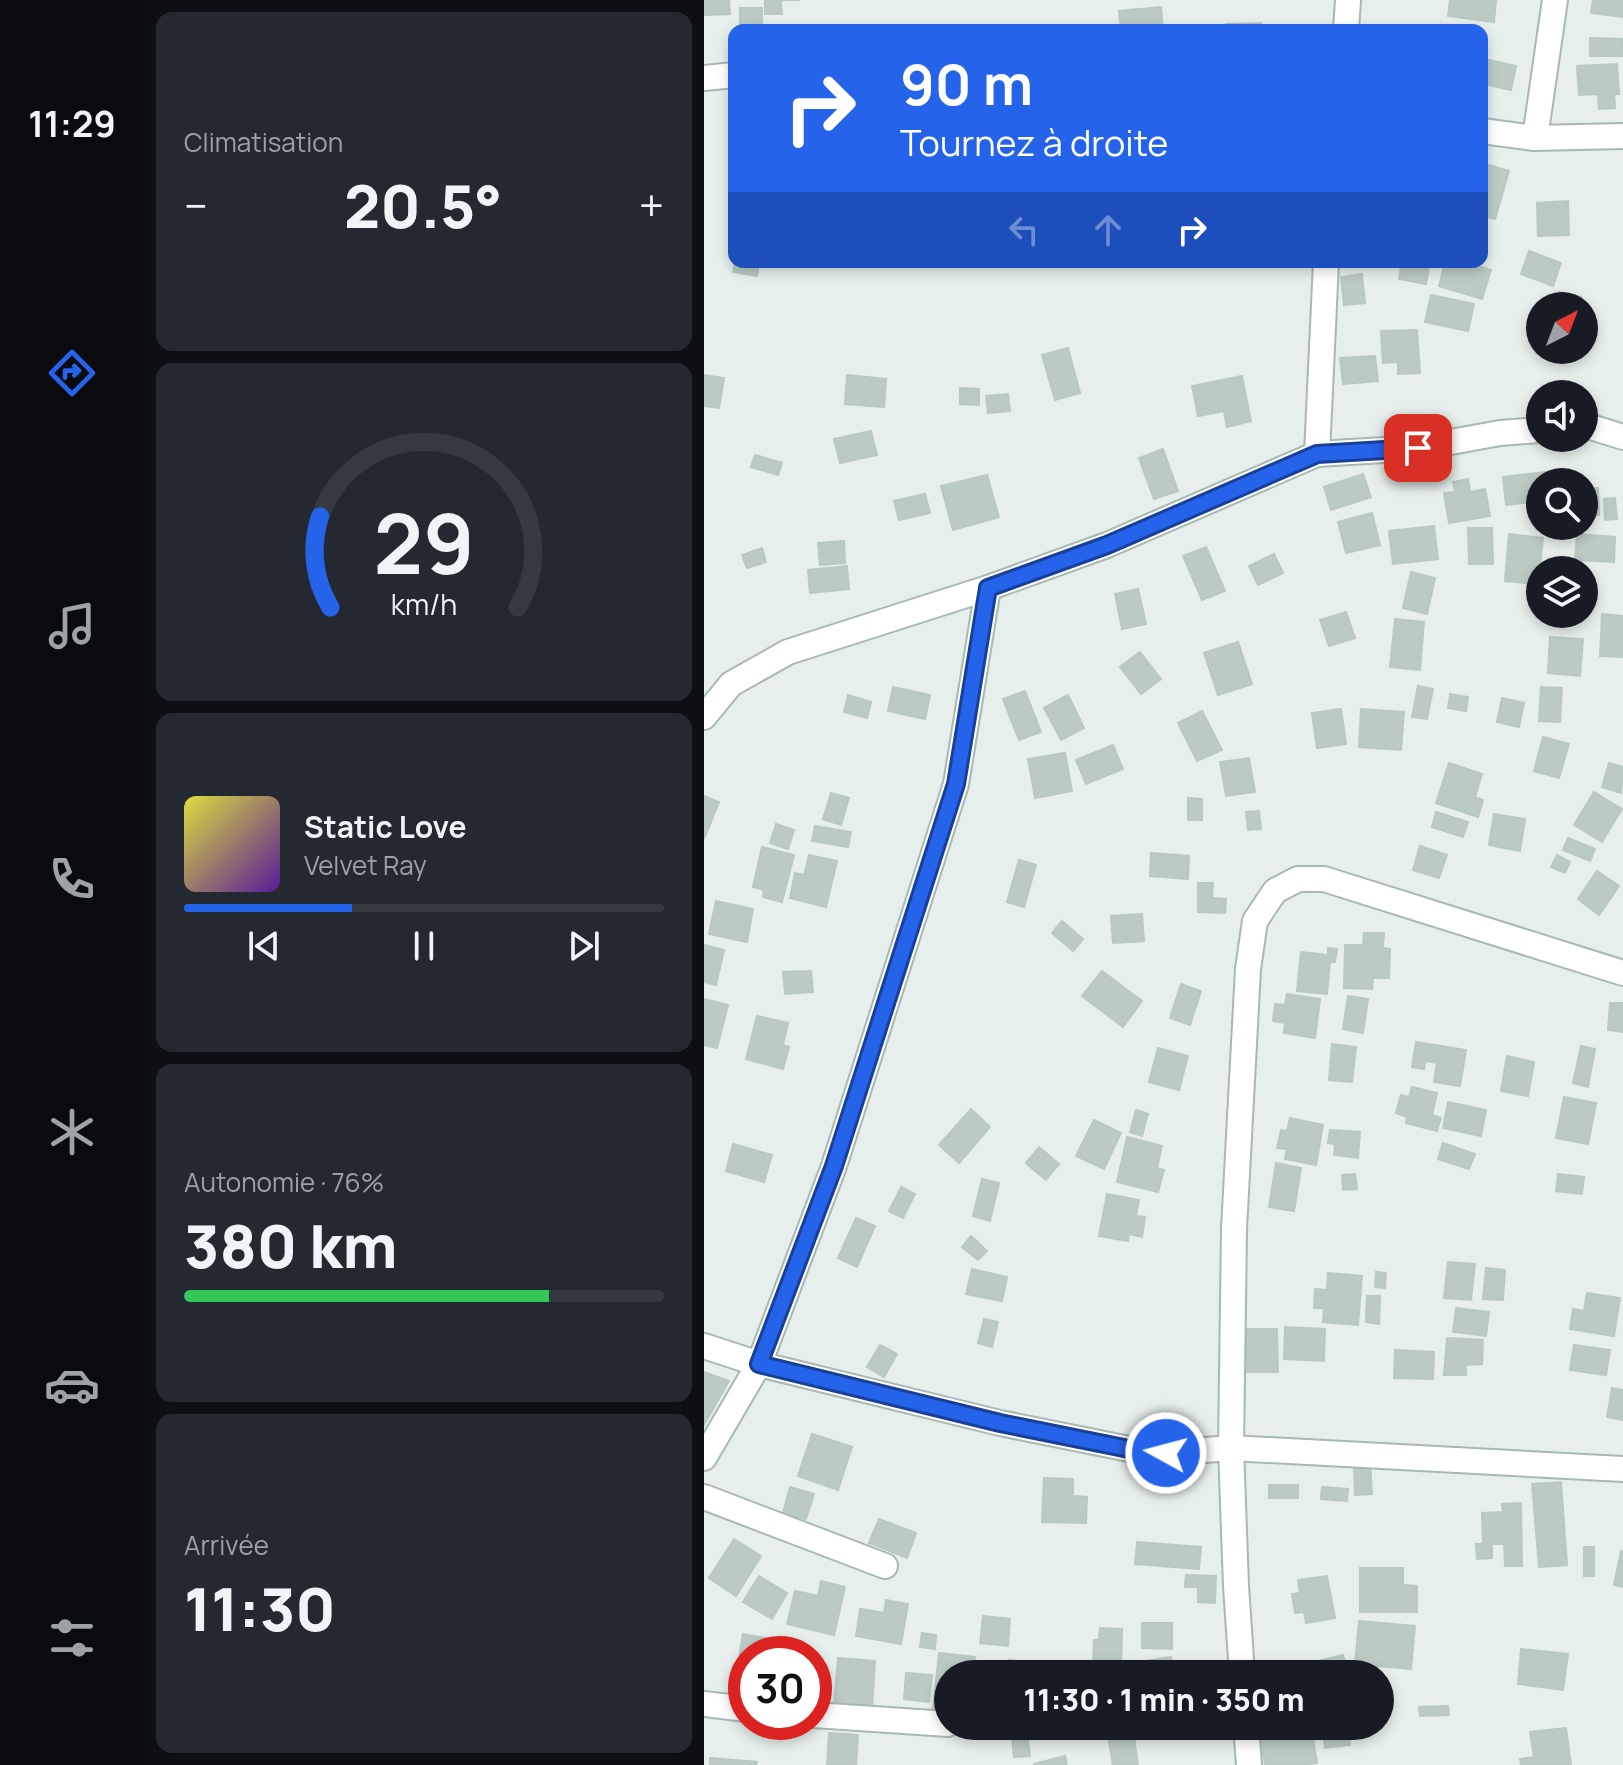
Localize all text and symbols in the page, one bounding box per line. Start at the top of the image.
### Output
text: 90 m [900,45,1033,122]
icon: right [768,56,872,160]
text: 11:29 [28,99,116,148]
text: Tournez à droite [900,118,1168,167]
text: Climatisation [184,124,343,160]
text: 20.5° [344,164,502,246]
text: − [184,175,208,235]
text: + [639,175,664,235]
icon: left [1002,208,1046,252]
icon: ahead [1086,208,1130,252]
icon: right [1170,208,1214,252]
north arrow [1526,292,1598,364]
map controls [1526,292,1598,628]
icon: directions [44,345,100,401]
button: sound [1526,380,1598,452]
pin [1384,414,1452,482]
icon: arrive [1396,426,1440,470]
button: search [1526,468,1598,540]
text: 29 [373,484,475,598]
button: layers [1526,556,1598,628]
text: km/h [391,585,457,624]
icon: music [44,598,100,654]
text: Static Love [304,806,467,847]
text: Velvet Ray [304,847,427,883]
icon: phone [44,851,100,907]
icon: previous [242,924,286,968]
icon: pause [402,924,446,968]
icon: next [562,924,606,968]
icon: climate [44,1104,100,1160]
text: Autonomie · 76% [184,1164,384,1200]
text: 380 km [184,1204,397,1286]
icon: car [44,1357,100,1413]
position arrow [1124,1411,1208,1495]
text: Arrivée [184,1527,269,1563]
text: 11:30 [184,1567,336,1649]
icon: filters [44,1610,100,1666]
speed limit sign: 30 [728,1636,832,1740]
text: 11:30 · 1 min · 350 m [1024,1679,1304,1720]

